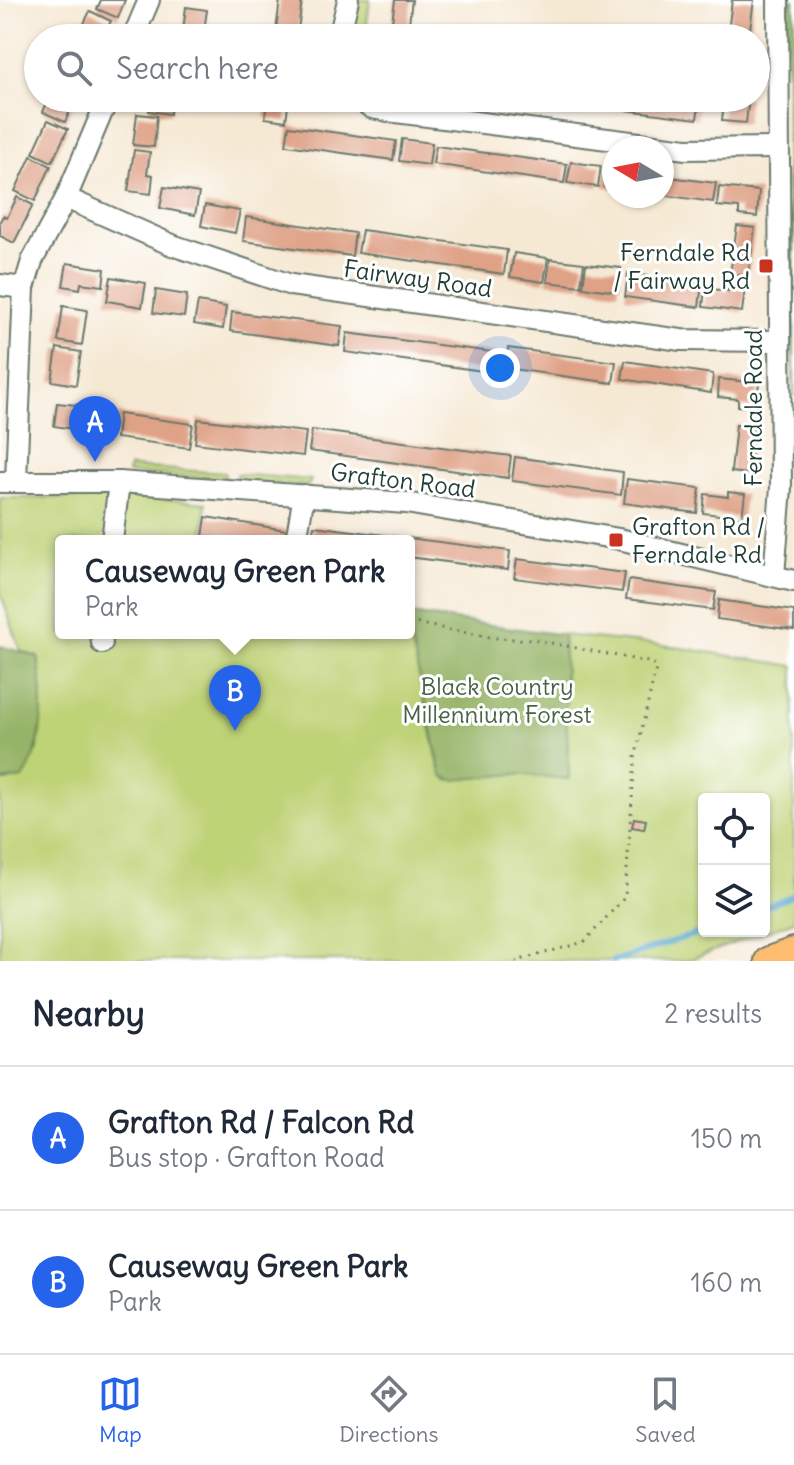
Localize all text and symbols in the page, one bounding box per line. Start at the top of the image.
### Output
search box [24,24,770,112]
icon: search [52,46,96,90]
text: Search here [116,49,279,87]
north arrow [602,136,674,208]
place label: Ferndale Rd / Fairway Rd [613,237,750,295]
street label: Fairway Road [342,253,494,303]
marker: Ferndale Rd / Fairway Rd [757,257,775,275]
street label: Ferndale Road [738,329,768,487]
your location [480,348,520,388]
pin: A [69,396,121,462]
street label: Grafton Road [329,456,477,504]
place label: Grafton Rd / Ferndale Rd [632,511,765,569]
marker: Grafton Rd / Ferndale Rd [607,531,625,549]
popup [55,535,415,639]
text: Causeway Green Park [85,552,385,590]
text: Park [85,590,139,623]
pin: B [209,665,261,731]
park label: Black Country Millennium Forest [402,671,592,729]
map controls [698,793,770,937]
button: locate [698,793,770,865]
button: layers [698,865,770,937]
text: Nearby [32,992,145,1035]
text: 2 results [664,997,762,1030]
text: Grafton Rd / Falcon Rd [108,1103,414,1141]
text: A [50,1122,66,1155]
text: 150 m [691,1122,762,1155]
text: Bus stop · Grafton Road [108,1141,384,1174]
text: Causeway Green Park [108,1247,408,1285]
text: B [49,1266,67,1299]
text: 160 m [691,1266,762,1299]
text: Park [108,1285,162,1318]
tab: Map [98,1372,142,1448]
tab: Directions [339,1372,439,1448]
tab: Saved [635,1372,696,1448]

